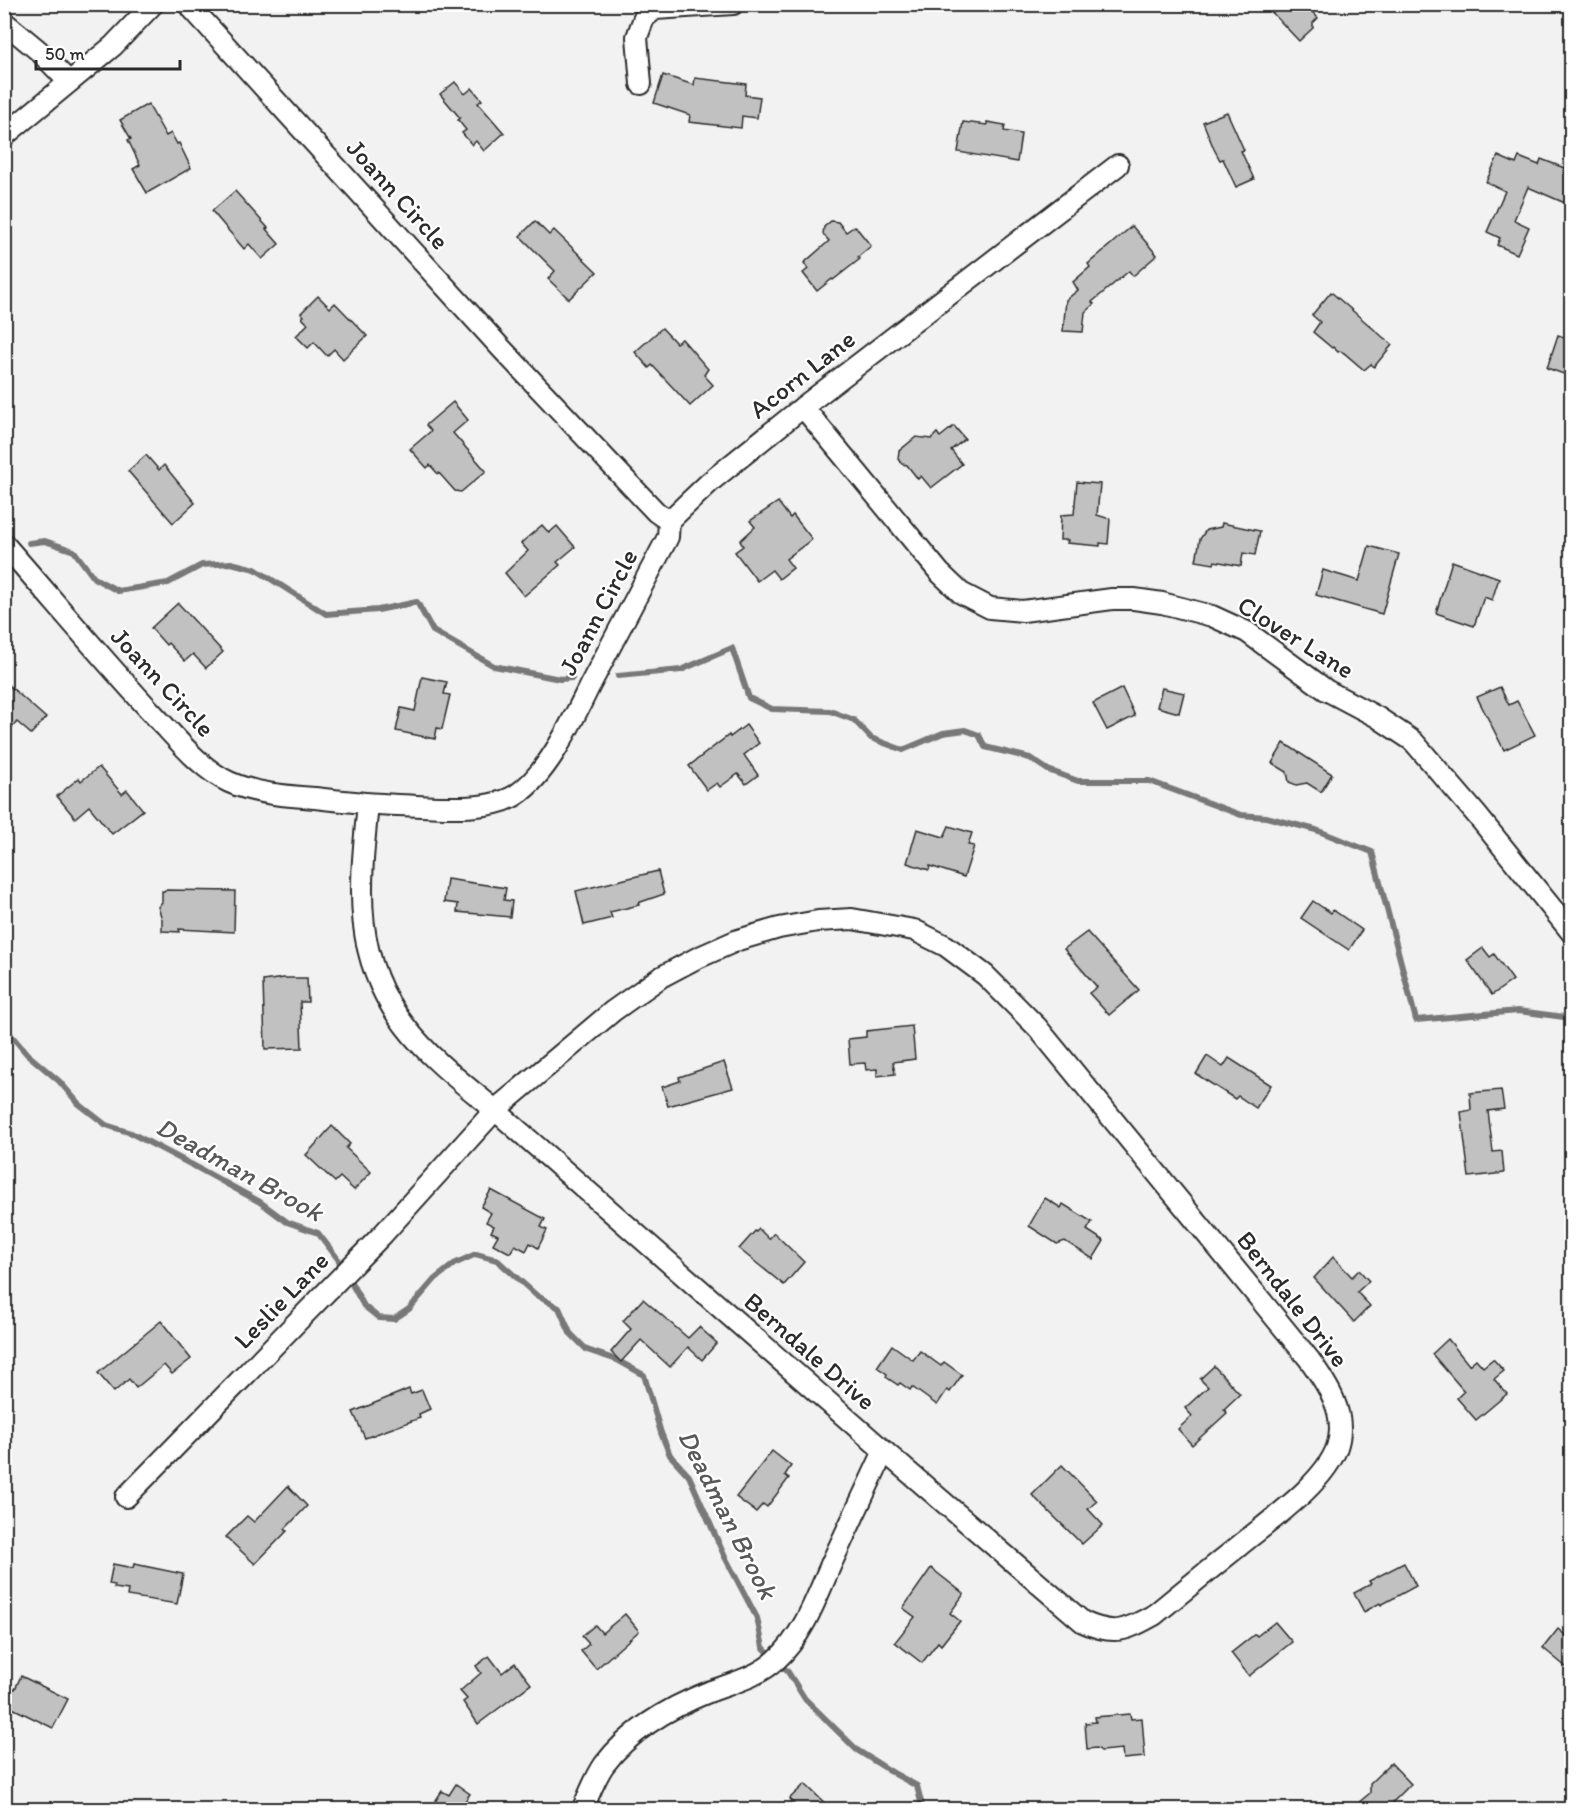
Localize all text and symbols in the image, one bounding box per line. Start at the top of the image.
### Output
scale bar [36,33,180,71]
text: 50 m [45,43,85,65]
street label: Joann Circle [340,132,456,256]
street label: Acorn Lane [743,323,861,425]
street label: Joann Circle [551,543,645,681]
street label: Clover Lane [1232,589,1360,685]
street label: Joann Circle [104,621,222,743]
water label: Deadman Brook [151,1110,331,1229]
street label: Berndale Drive [1230,1224,1356,1374]
street label: Leslie Lane [227,1245,335,1355]
street label: Berndale Drive [738,1285,882,1417]
water label: Deadman Brook [671,1424,786,1606]

